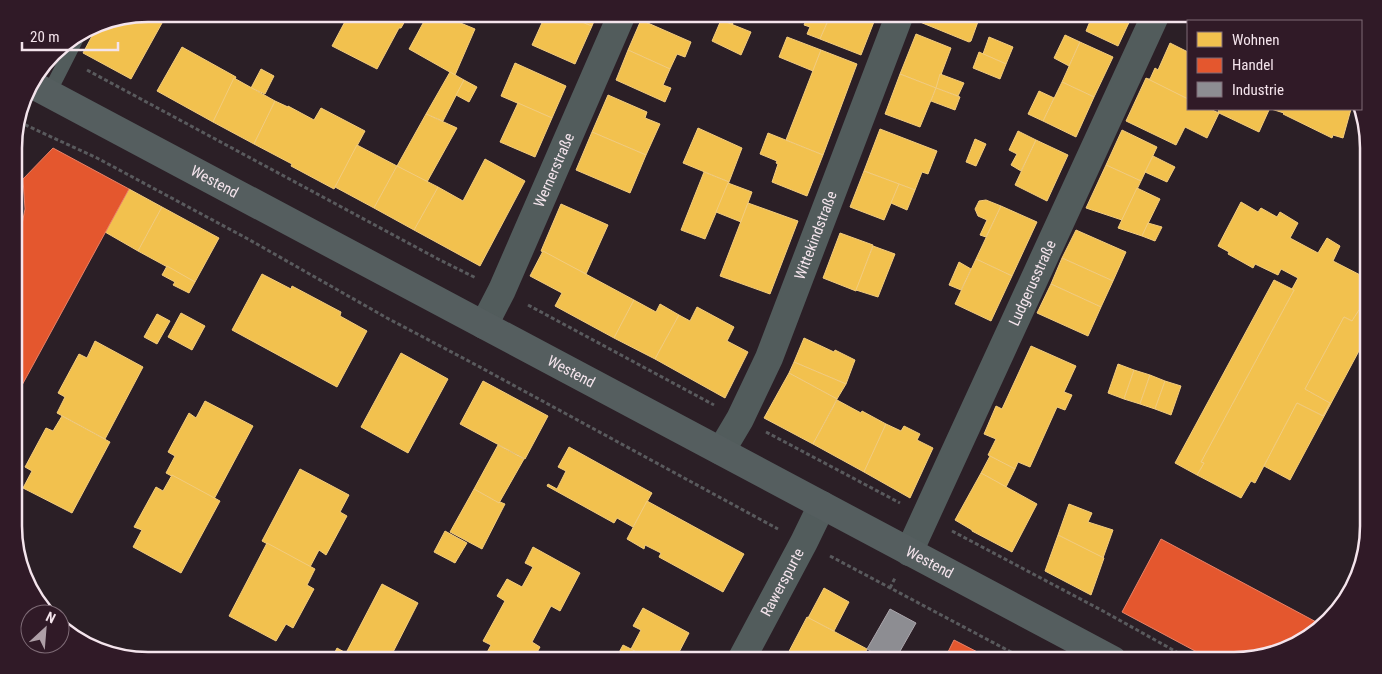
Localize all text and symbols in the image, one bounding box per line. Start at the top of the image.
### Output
scale bar [22,20,119,52]
legend [1187,20,1362,110]
text: 20 m [30,28,60,46]
text: Wohnen [1232,31,1280,49]
text: Handel [1232,56,1274,74]
text: Industrie [1232,81,1284,99]
street label: Wernerstraße [530,130,578,210]
street label: Westend [188,162,241,202]
street label: Wittekindstraße [791,189,841,282]
street label: Ludgerusstraße [1005,237,1060,329]
street label: Westend [544,352,598,392]
street label: Westend [903,542,956,582]
street label: Rawerspurte [757,545,808,619]
north arrow [20,604,70,654]
text: N [43,608,58,626]

